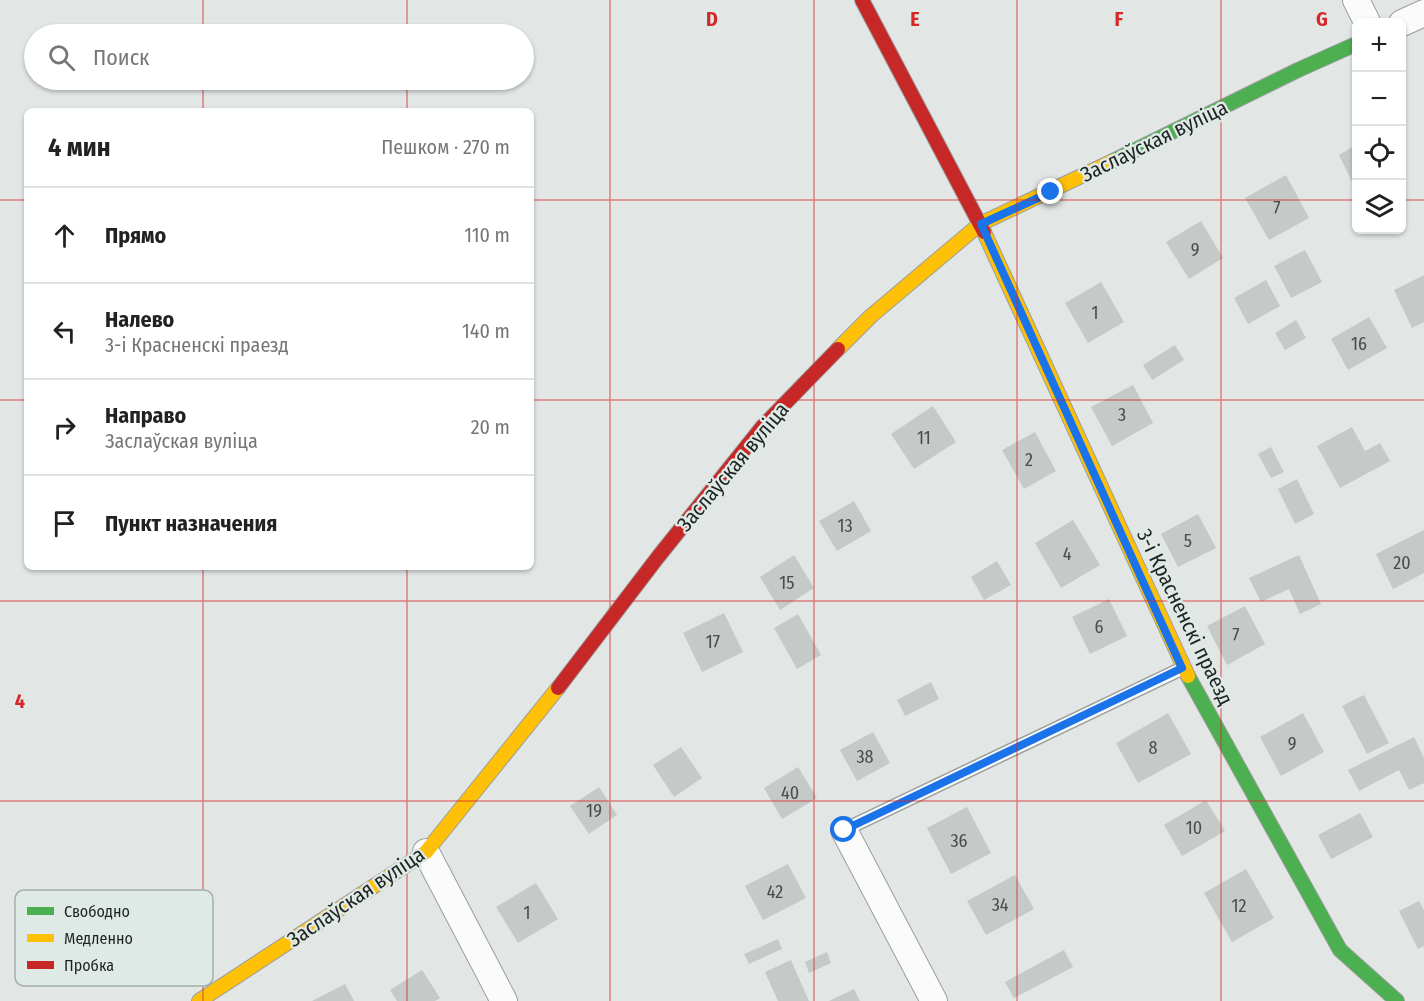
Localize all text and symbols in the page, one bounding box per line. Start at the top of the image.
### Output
text: D [706,7,718,31]
text: E [910,7,920,31]
text: F [1115,7,1124,31]
text: G [1316,7,1328,31]
map controls [1352,18,1406,234]
button: + [1352,18,1406,72]
search box [24,24,534,90]
icon: search [45,41,78,74]
text: Поиск [93,44,149,71]
button: − [1352,72,1406,126]
street label: Заслаўская вуліца [1076,94,1232,188]
button: locate [1352,126,1406,180]
text: 4 мин [48,132,110,163]
text: Пешком · 270 m [381,135,510,159]
route end [1037,178,1063,204]
button: layers [1352,180,1406,234]
house number: 7 [1273,197,1281,219]
icon: ahead [48,219,81,252]
text: Прямо [105,222,166,249]
text: 110 m [464,223,510,247]
house number: 9 [1191,239,1199,261]
house number: 1 [1091,302,1099,324]
text: Налево [105,306,174,333]
icon: left [48,315,81,348]
text: 140 m [462,319,510,343]
text: 3-і Красненскі праезд [105,333,289,357]
house number: 16 [1351,333,1367,355]
street label: Заслаўская вуліца [672,397,794,537]
text: Направо [105,402,186,429]
house number: 3 [1118,404,1126,426]
icon: right [48,411,81,444]
text: 20 m [471,415,510,439]
house number: 11 [917,427,931,449]
text: Заслаўская вуліца [105,429,258,453]
house number: 2 [1025,449,1033,471]
icon: arrive [48,507,81,540]
text: Пункт назначения [105,510,277,537]
house number: 13 [837,515,853,537]
street label: 3-і Красненскі праезд [1131,525,1239,709]
house number: 5 [1184,530,1192,552]
house number: 4 [1063,543,1072,565]
house number: 20 [1393,552,1411,574]
house number: 15 [779,572,795,594]
house number: 6 [1095,616,1104,638]
house number: 7 [1232,624,1240,646]
house number: 17 [706,631,720,653]
text: 4 [15,689,25,713]
house number: 9 [1288,733,1296,755]
house number: 8 [1149,737,1158,759]
house number: 38 [856,746,874,768]
house number: 40 [781,782,799,804]
house number: 19 [586,800,602,822]
route start [830,816,856,842]
house number: 10 [1186,817,1202,839]
house number: 36 [950,830,968,852]
street label: Заслаўская вуліца [282,841,430,953]
house number: 42 [767,881,783,903]
legend [15,890,213,986]
house number: 34 [992,894,1009,916]
house number: 12 [1232,895,1247,917]
text: Свободно [64,902,130,921]
house number: 1 [523,902,531,924]
text: Медленно [64,929,133,948]
text: Пробка [64,956,114,975]

